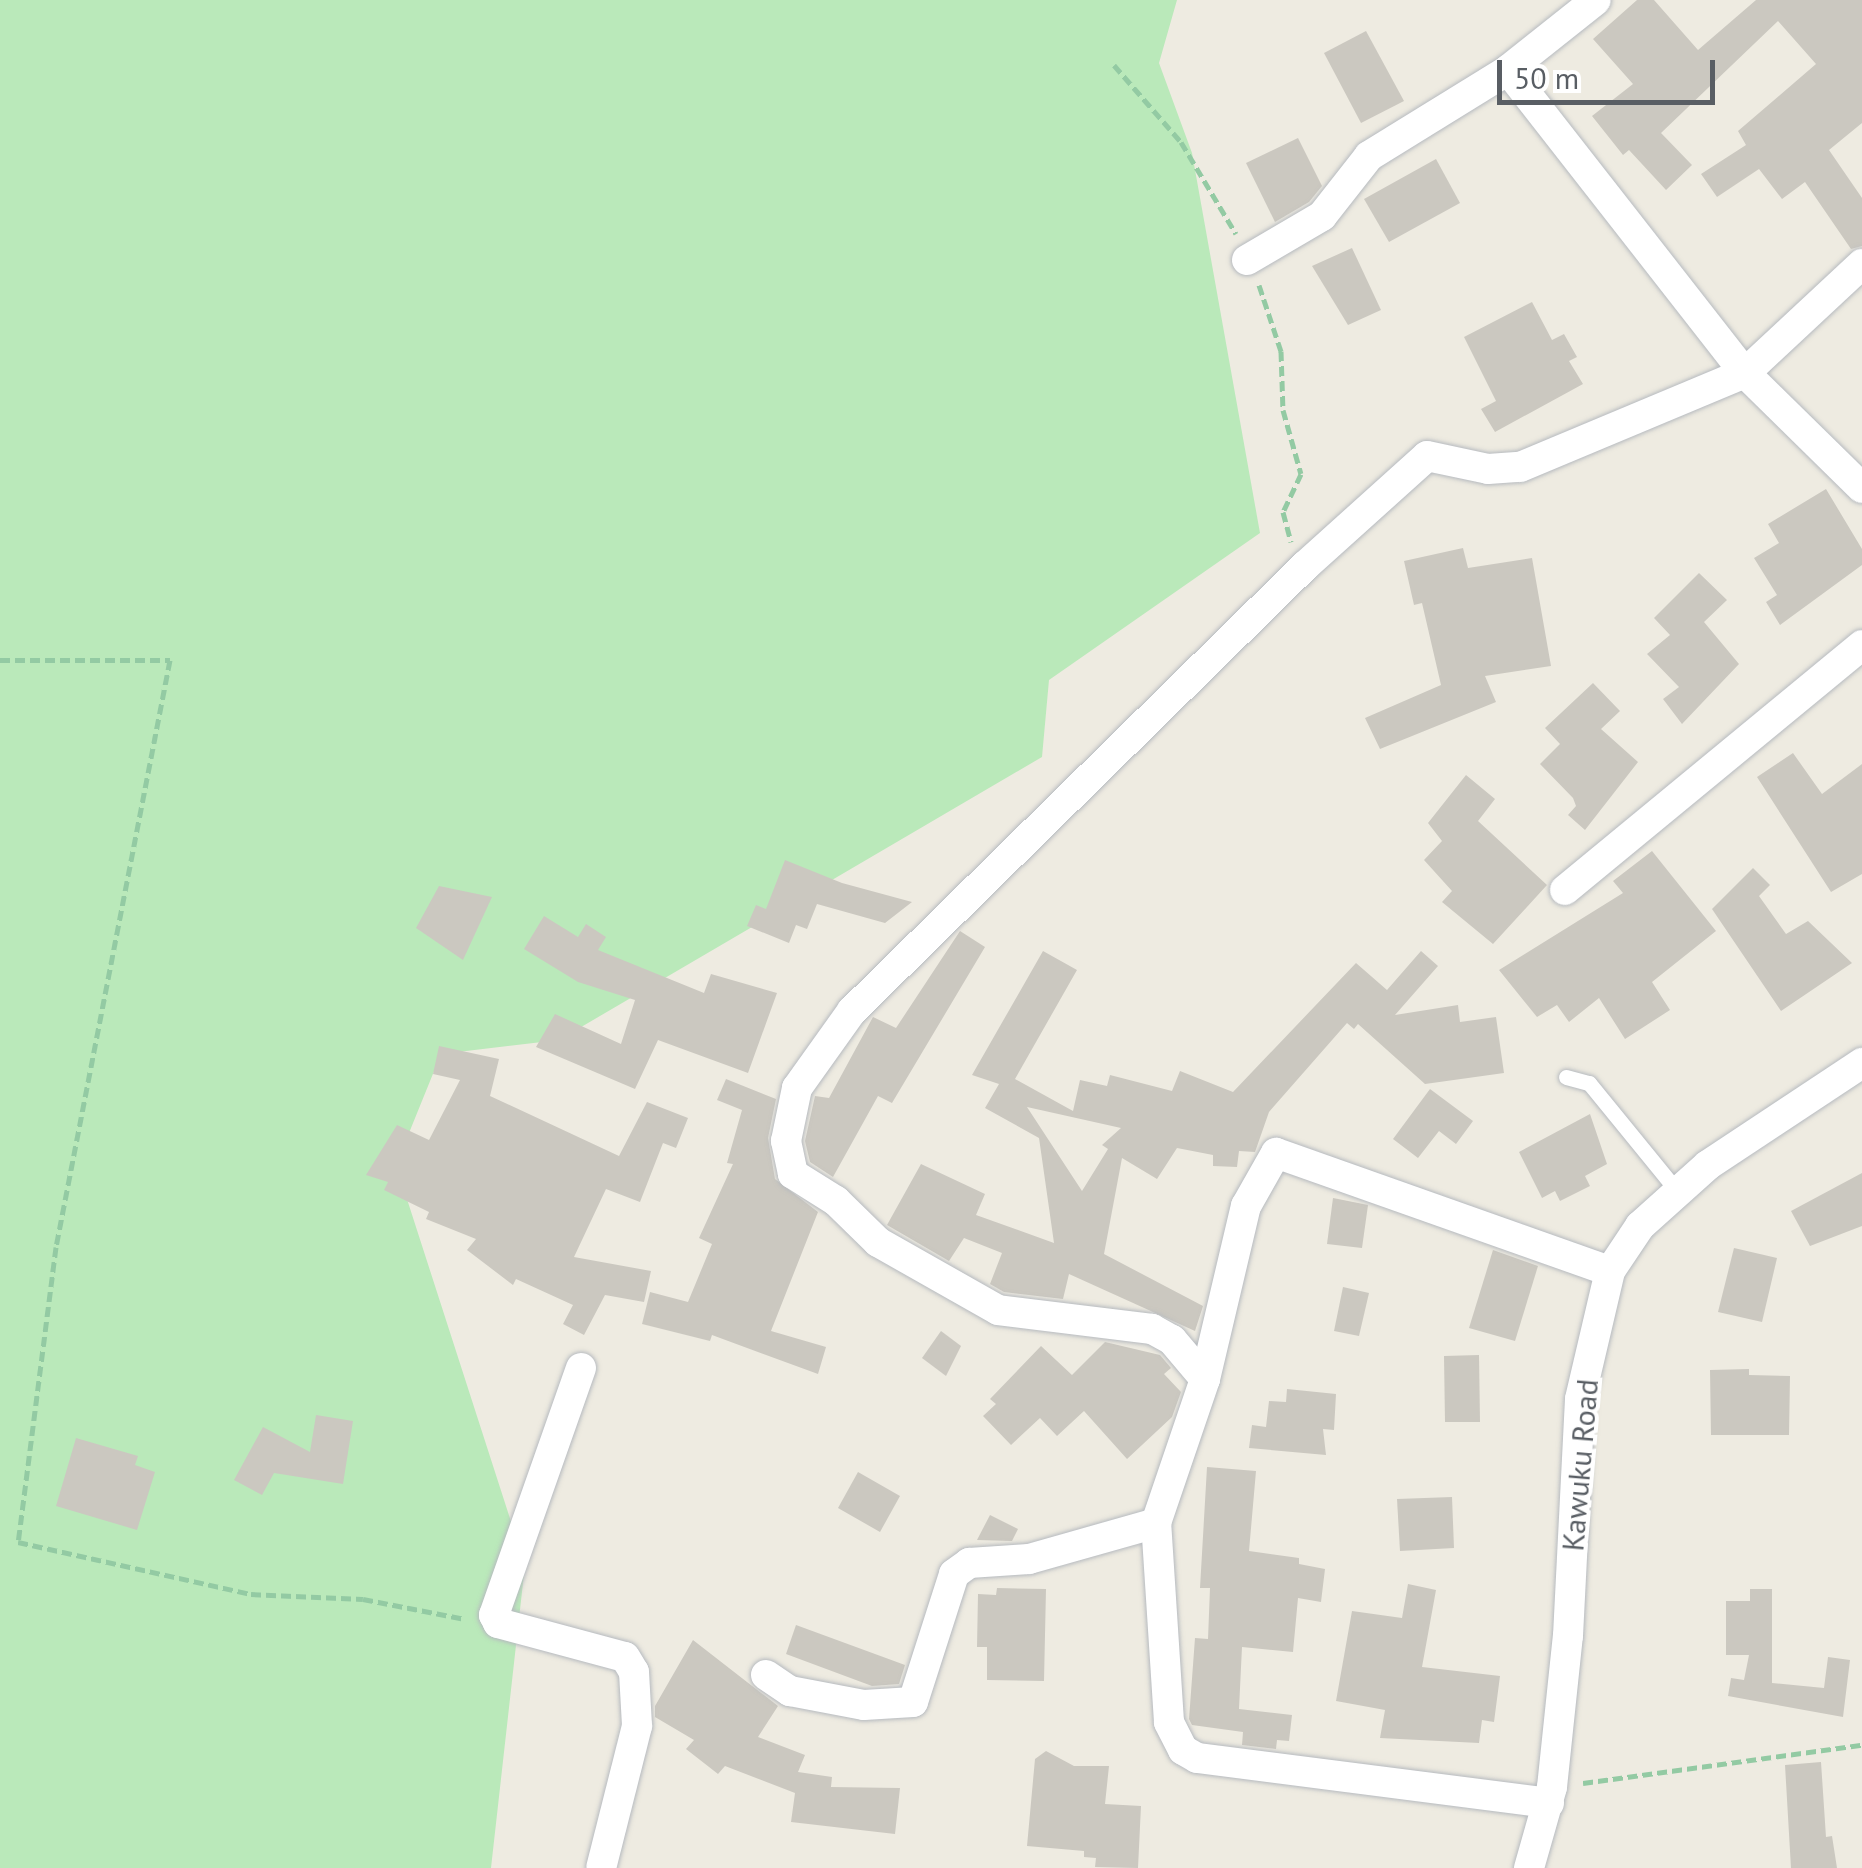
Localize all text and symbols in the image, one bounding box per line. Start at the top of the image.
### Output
scale bar [1502,40,1720,102]
text: 50 m [1514,58,1579,97]
street label: Kawuku Road [1555,1377,1605,1553]

